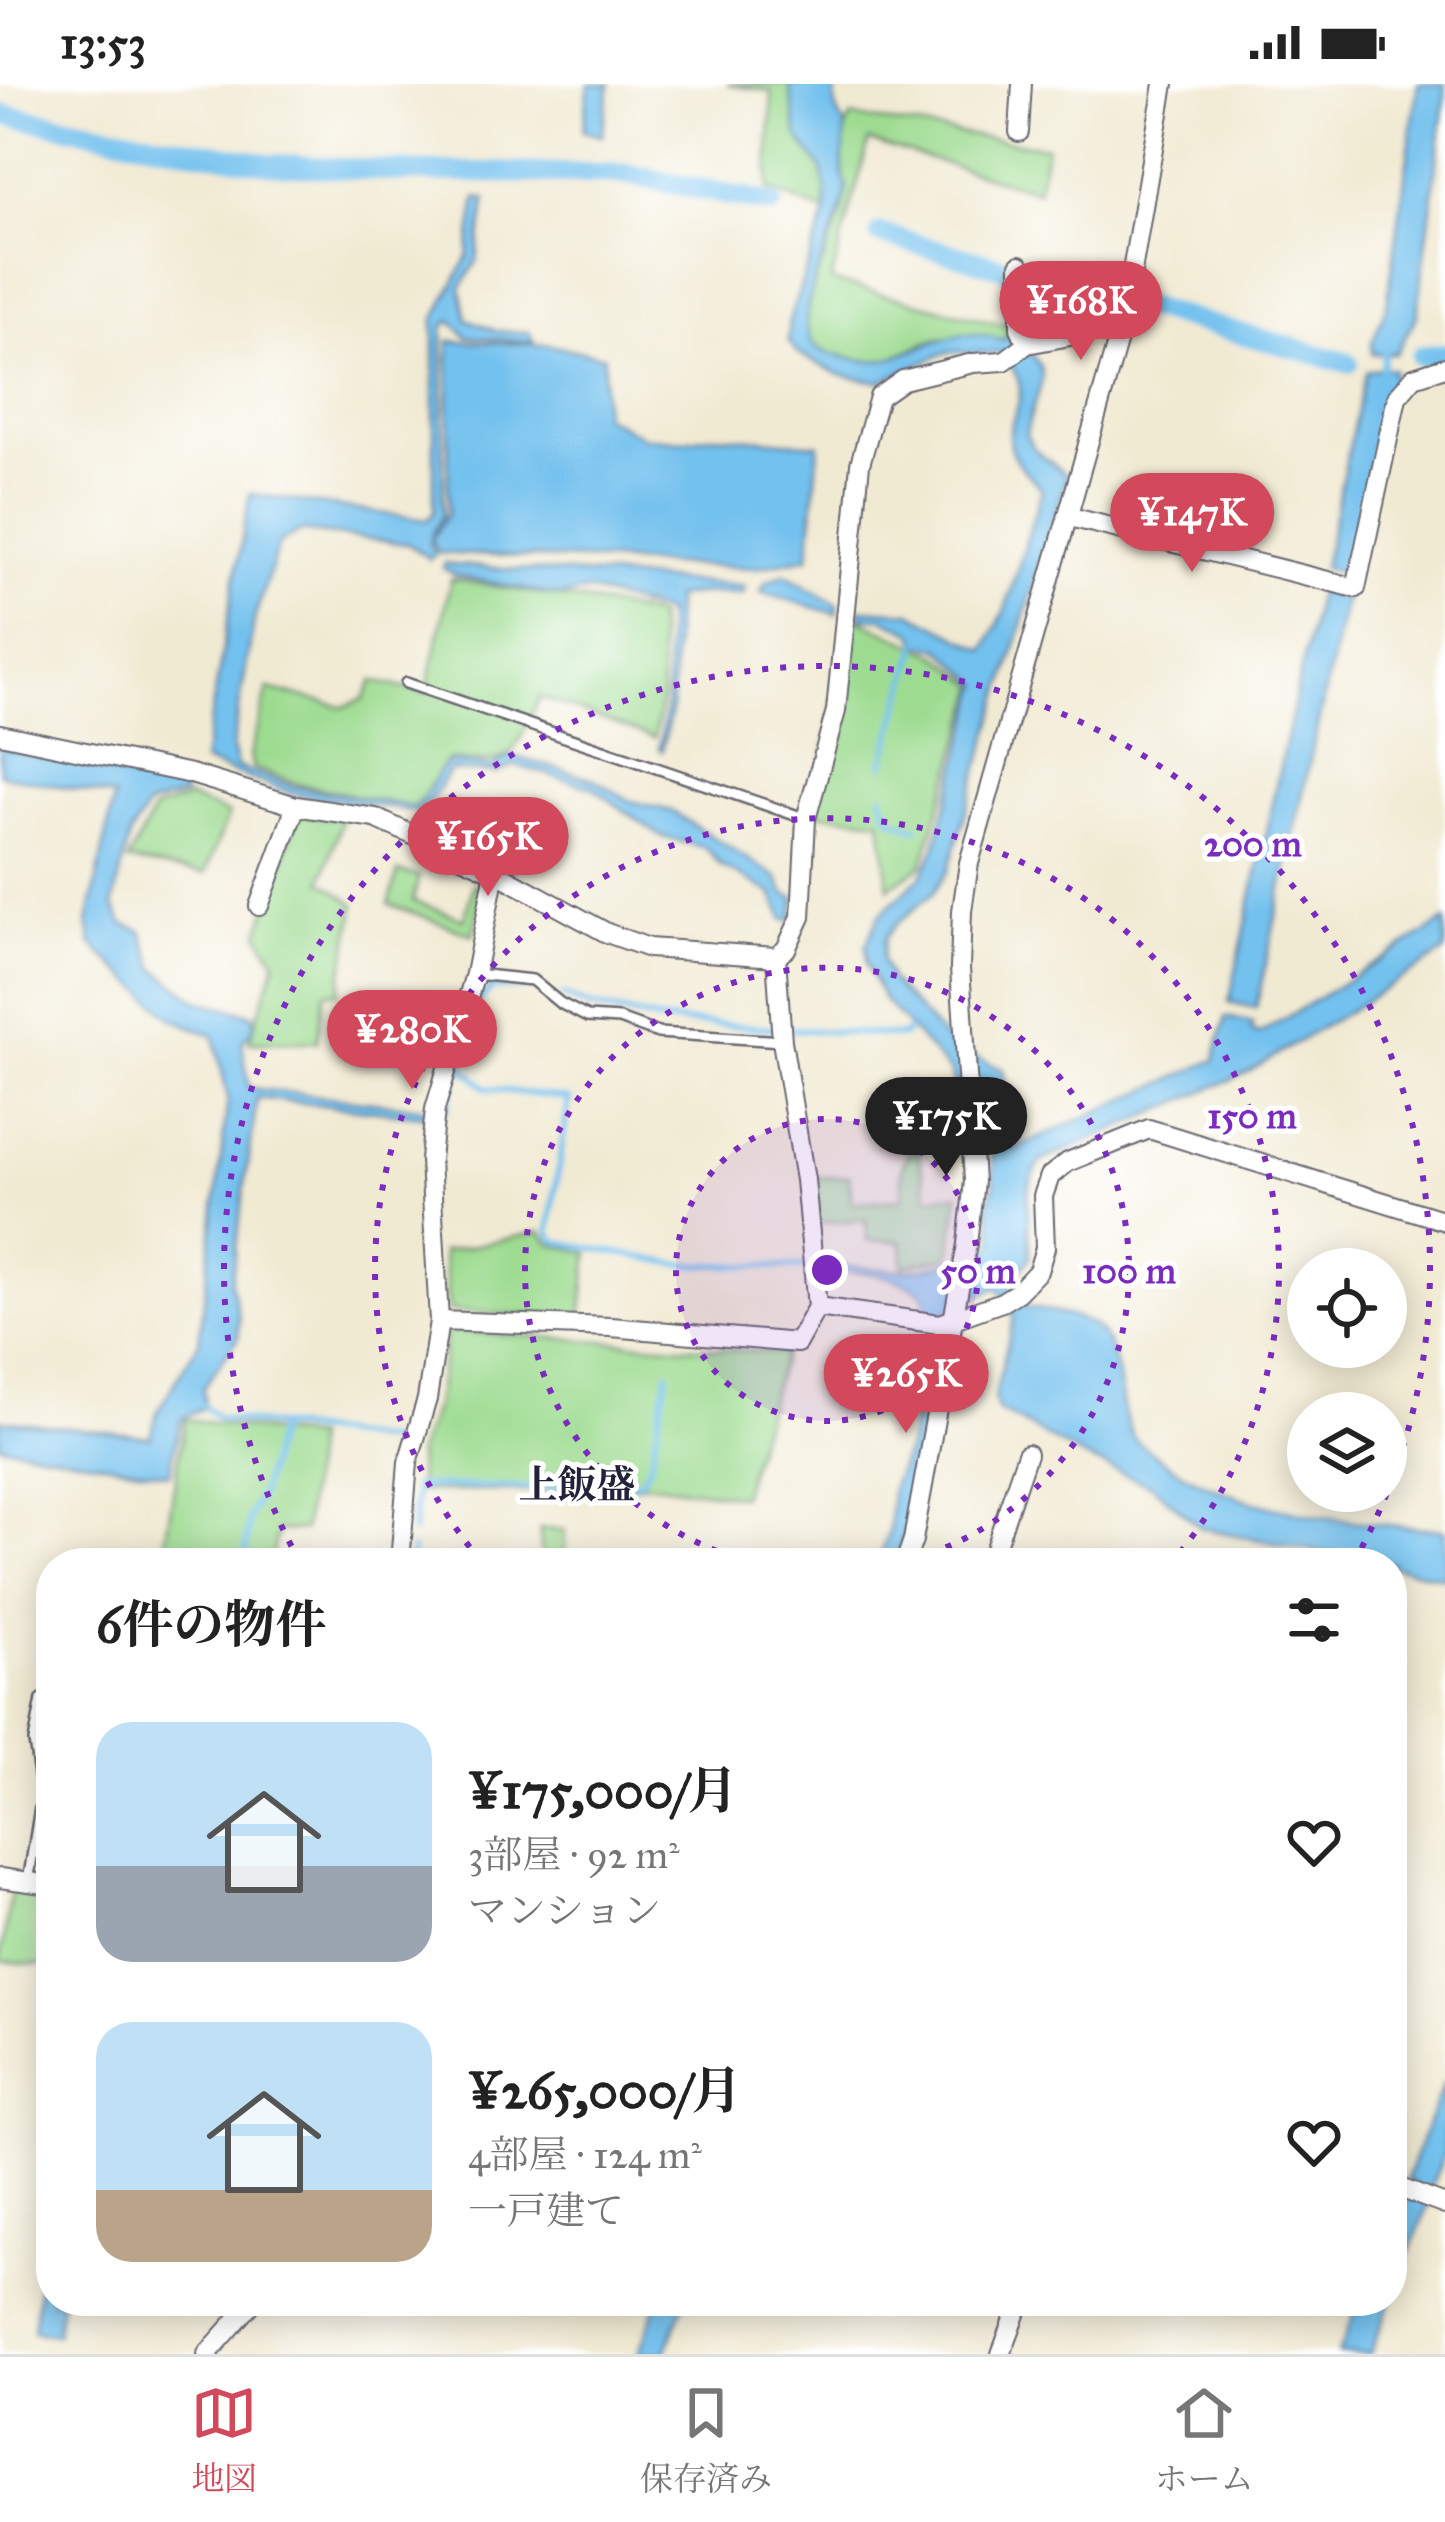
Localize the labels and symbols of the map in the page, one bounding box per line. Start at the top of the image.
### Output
pin: ¥168K [997,261,1165,363]
pin: ¥147K [1108,473,1276,575]
pin: ¥165K [404,797,572,899]
text: 200 m [1204,822,1303,866]
pin: ¥280K [328,990,496,1092]
pin: ¥175K [862,1077,1030,1179]
text: 150 m [1207,1094,1298,1138]
centre of rings [806,1249,848,1291]
text: 50 m [940,1249,1017,1293]
text: 100 m [1082,1249,1177,1293]
pin: ¥265K [822,1334,990,1436]
district label: 上飯盛 [518,1461,636,1509]

